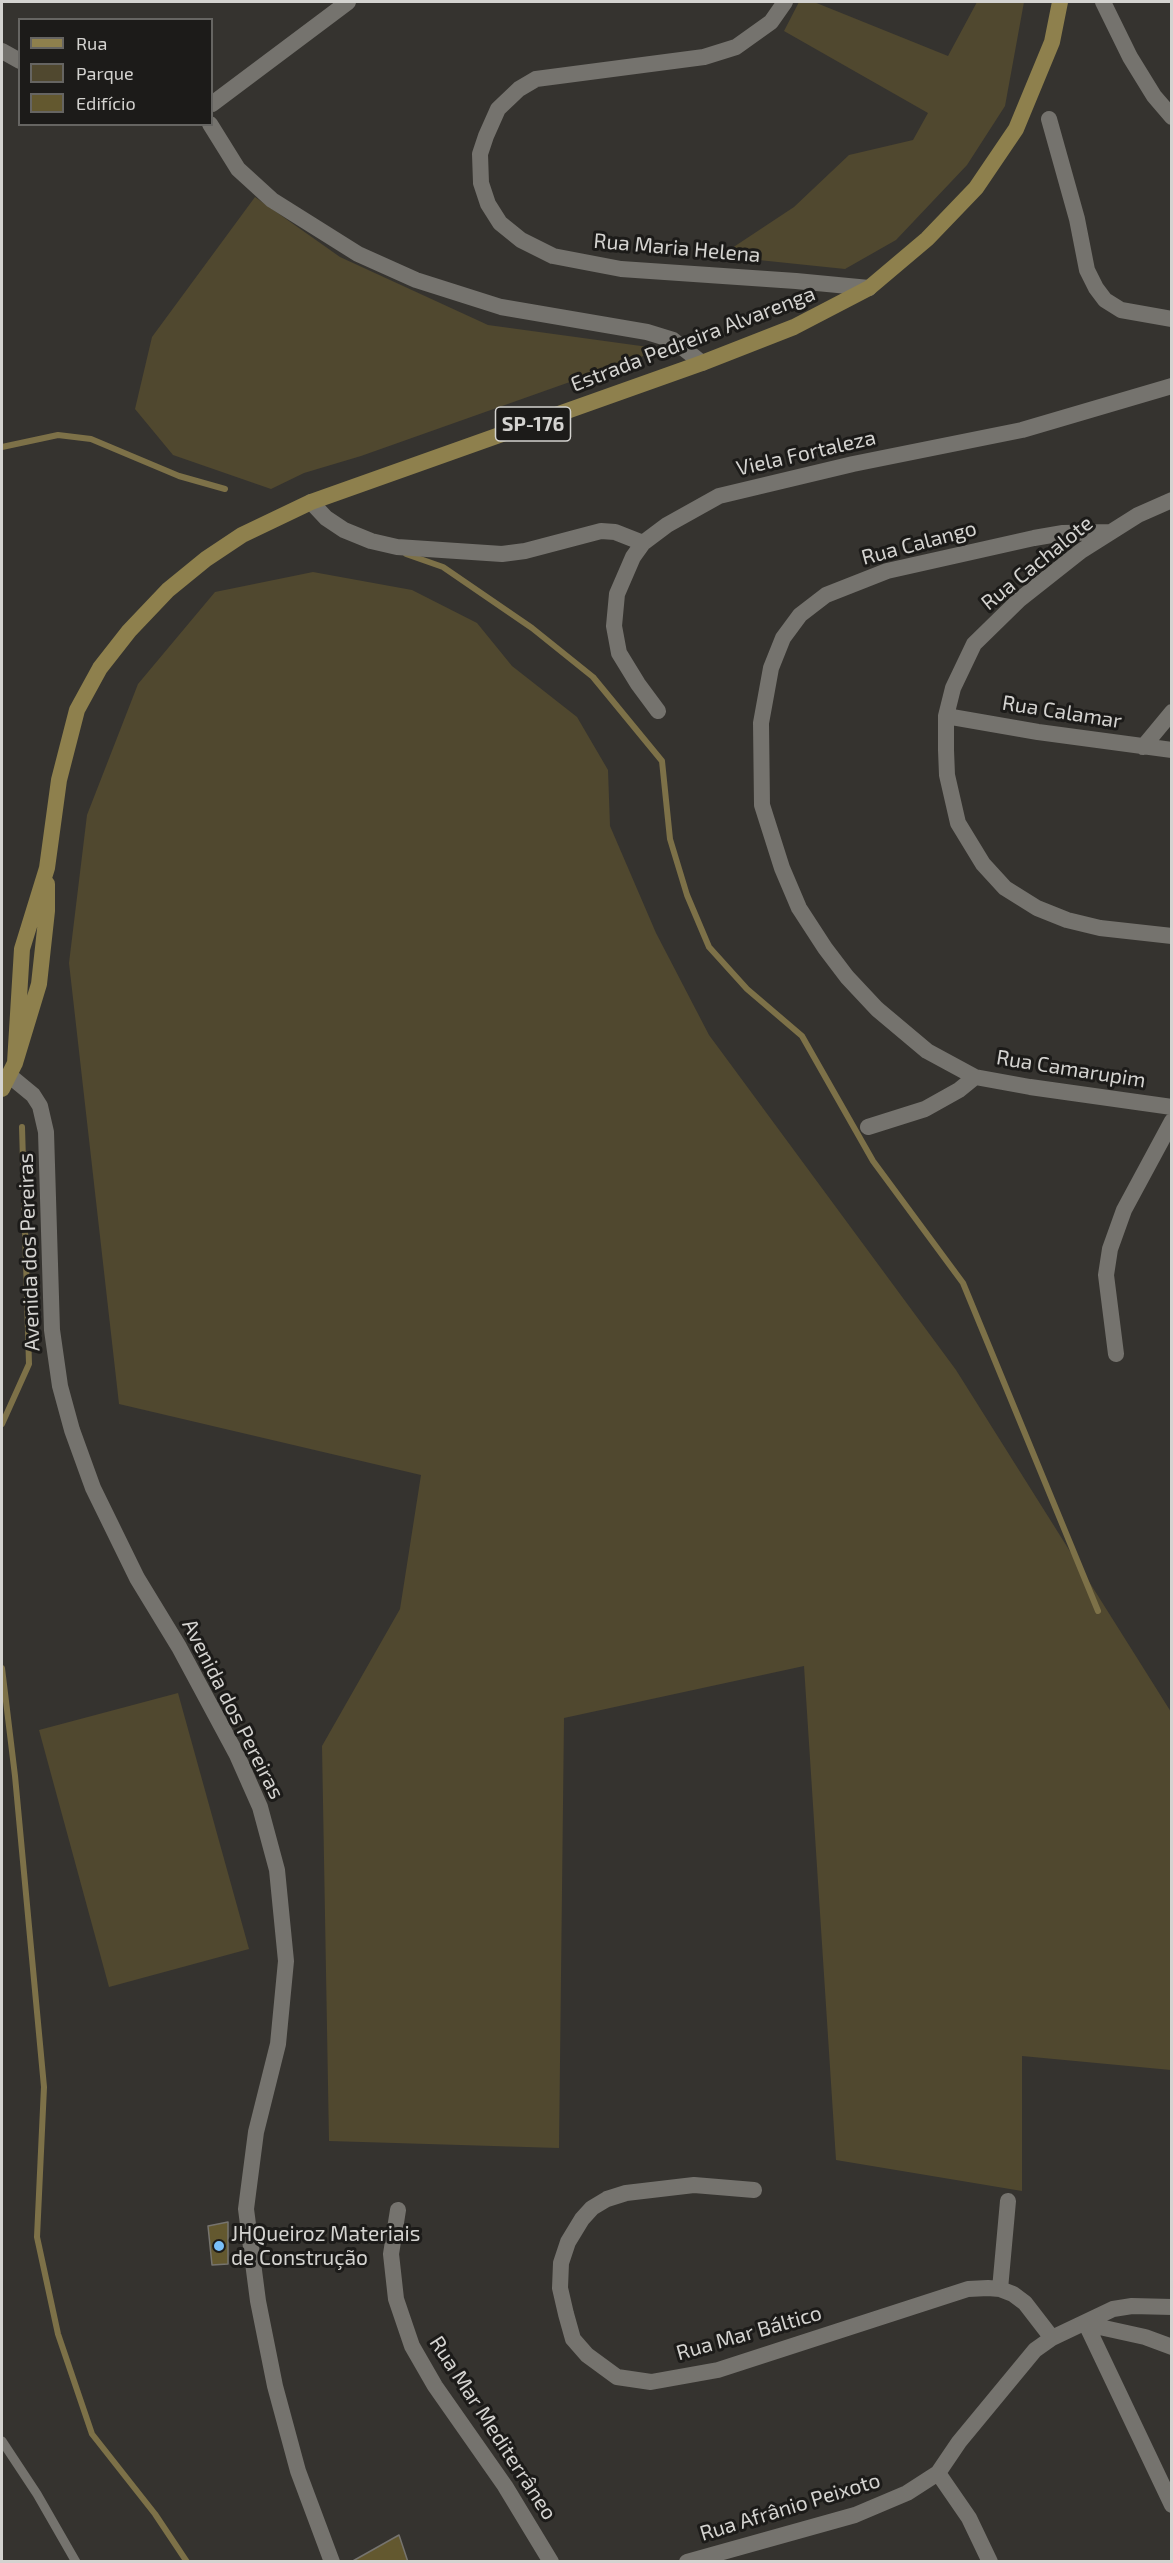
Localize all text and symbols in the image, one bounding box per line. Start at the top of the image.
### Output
legend [18,18,213,126]
text: Rua [76,32,107,54]
text: Parque [76,62,134,84]
text: Edifício [76,92,136,114]
street label: Rua Maria Helena [592,228,762,268]
street label: Estrada Pedreira Alvarenga [567,281,819,397]
road number: SP-176 [496,407,570,441]
street label: Viela Fortaleza [734,425,878,481]
street label: Rua Cachalote [976,510,1098,616]
street label: Rua Calango [859,516,979,570]
street label: Rua Calamar [1000,690,1124,734]
street label: Rua Camarupim [995,1045,1147,1093]
street label: Avenida dos Pereiras [13,1152,45,1352]
street label: Avenida dos Pereiras [177,1615,289,1803]
place label: JHQueiroz Materiais de Construção [231,2221,420,2271]
marker: JHQueiroz Materiais de Construção [212,2239,226,2253]
street label: Rua Mar Báltico [673,2300,825,2366]
street label: Rua Mar Mediterrâneo [424,2331,562,2525]
street label: Rua Afrânio Peixoto [697,2468,883,2546]

